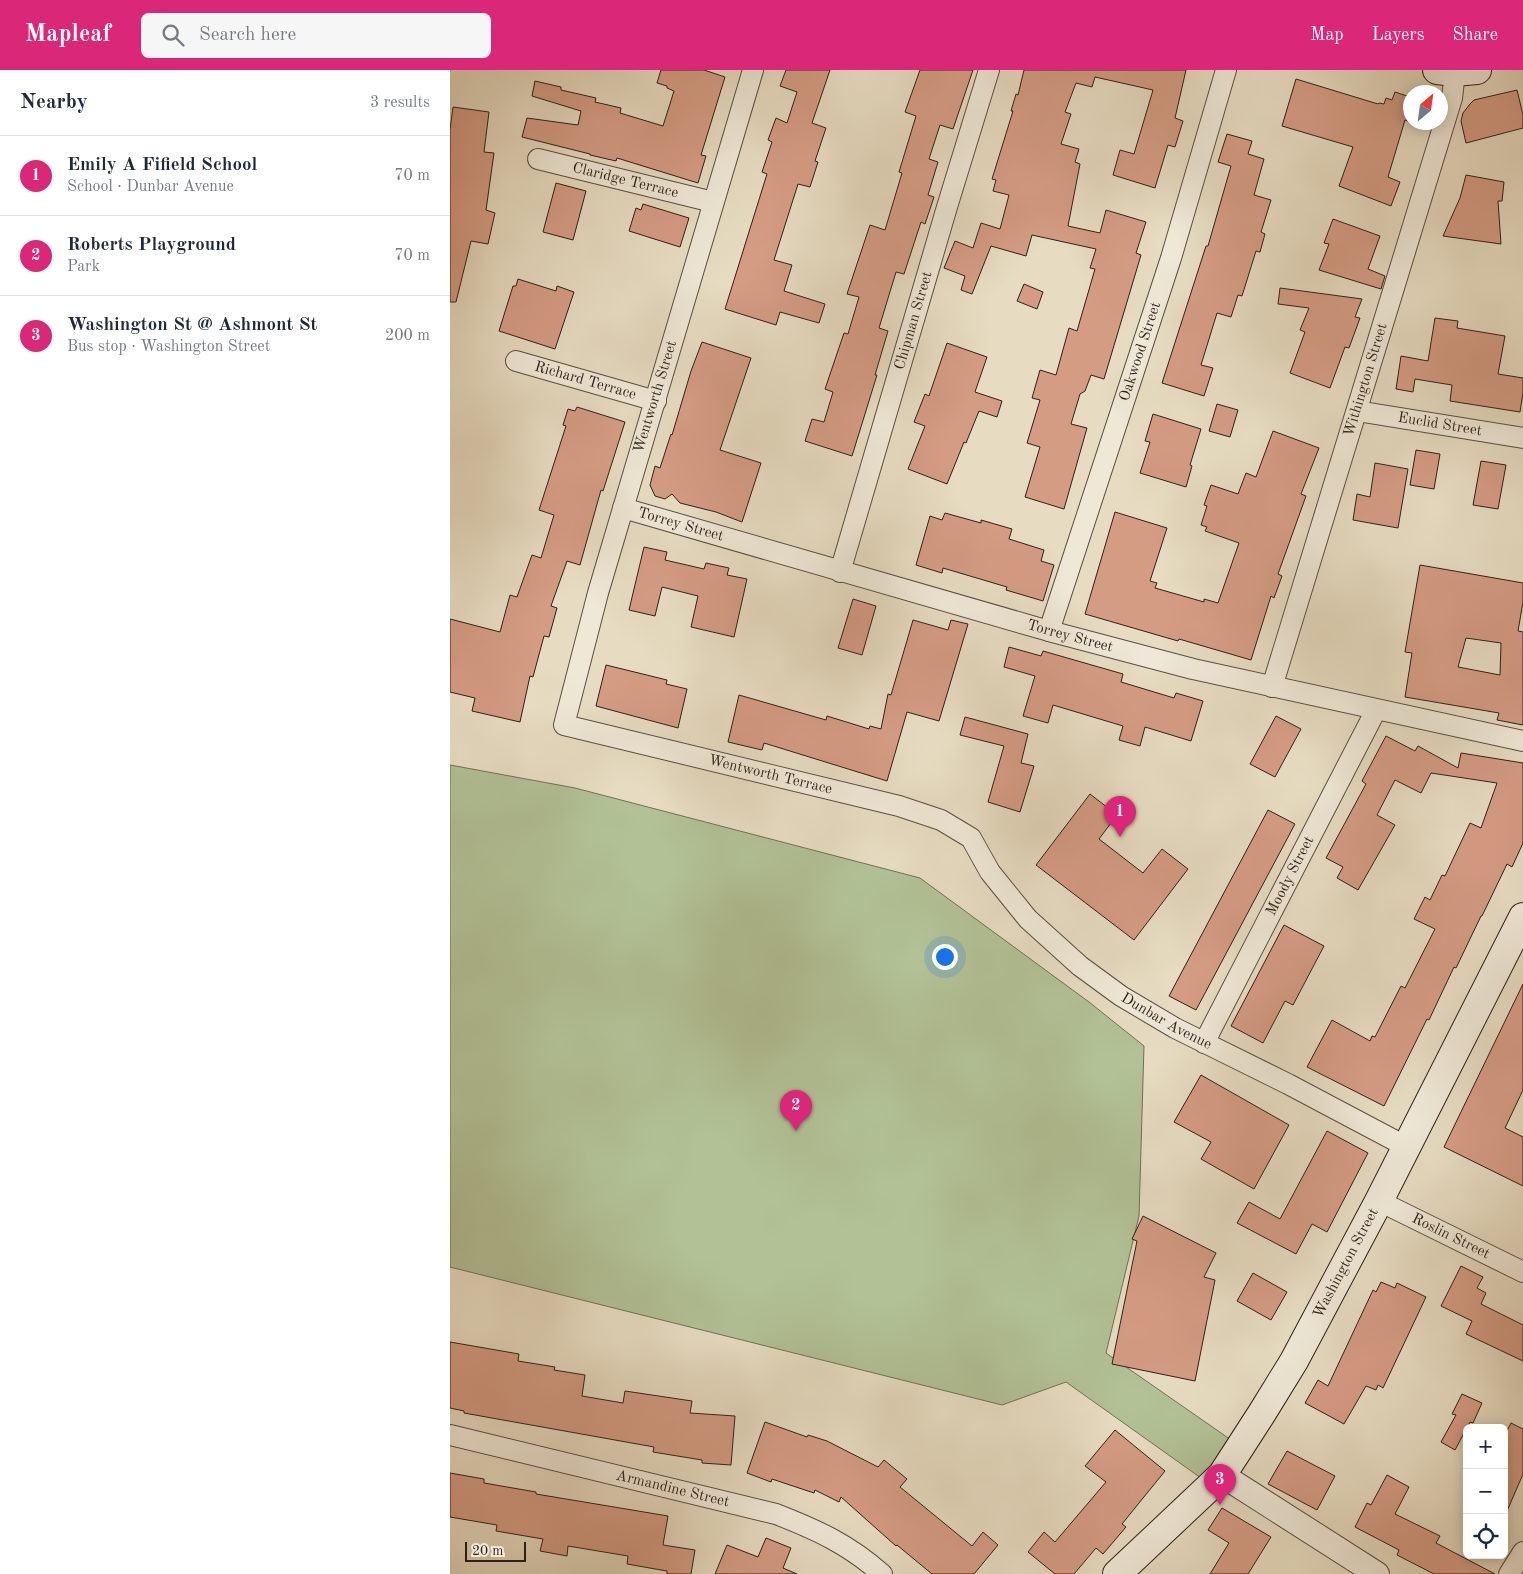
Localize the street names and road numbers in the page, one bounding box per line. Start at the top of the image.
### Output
street label: Claridge Terrace [571,160,680,201]
street label: Chipman Street [892,270,935,371]
street label: Oakwood Street [1117,300,1164,403]
street label: Withington Street [1341,321,1390,439]
street label: Wentworth Street [632,339,680,455]
street label: Richard Terrace [533,359,638,402]
street label: Euclid Street [1397,410,1483,439]
street label: Torrey Street [636,505,725,544]
street label: Torrey Street [1025,618,1115,655]
street label: Wentworth Terrace [707,753,834,797]
street label: Moody Street [1264,834,1317,918]
street label: Dunbar Avenue [1118,990,1214,1052]
street label: Washington Street [1311,1206,1381,1321]
street label: Roslin Street [1409,1211,1492,1262]
street label: Armandine Street [614,1468,731,1510]

